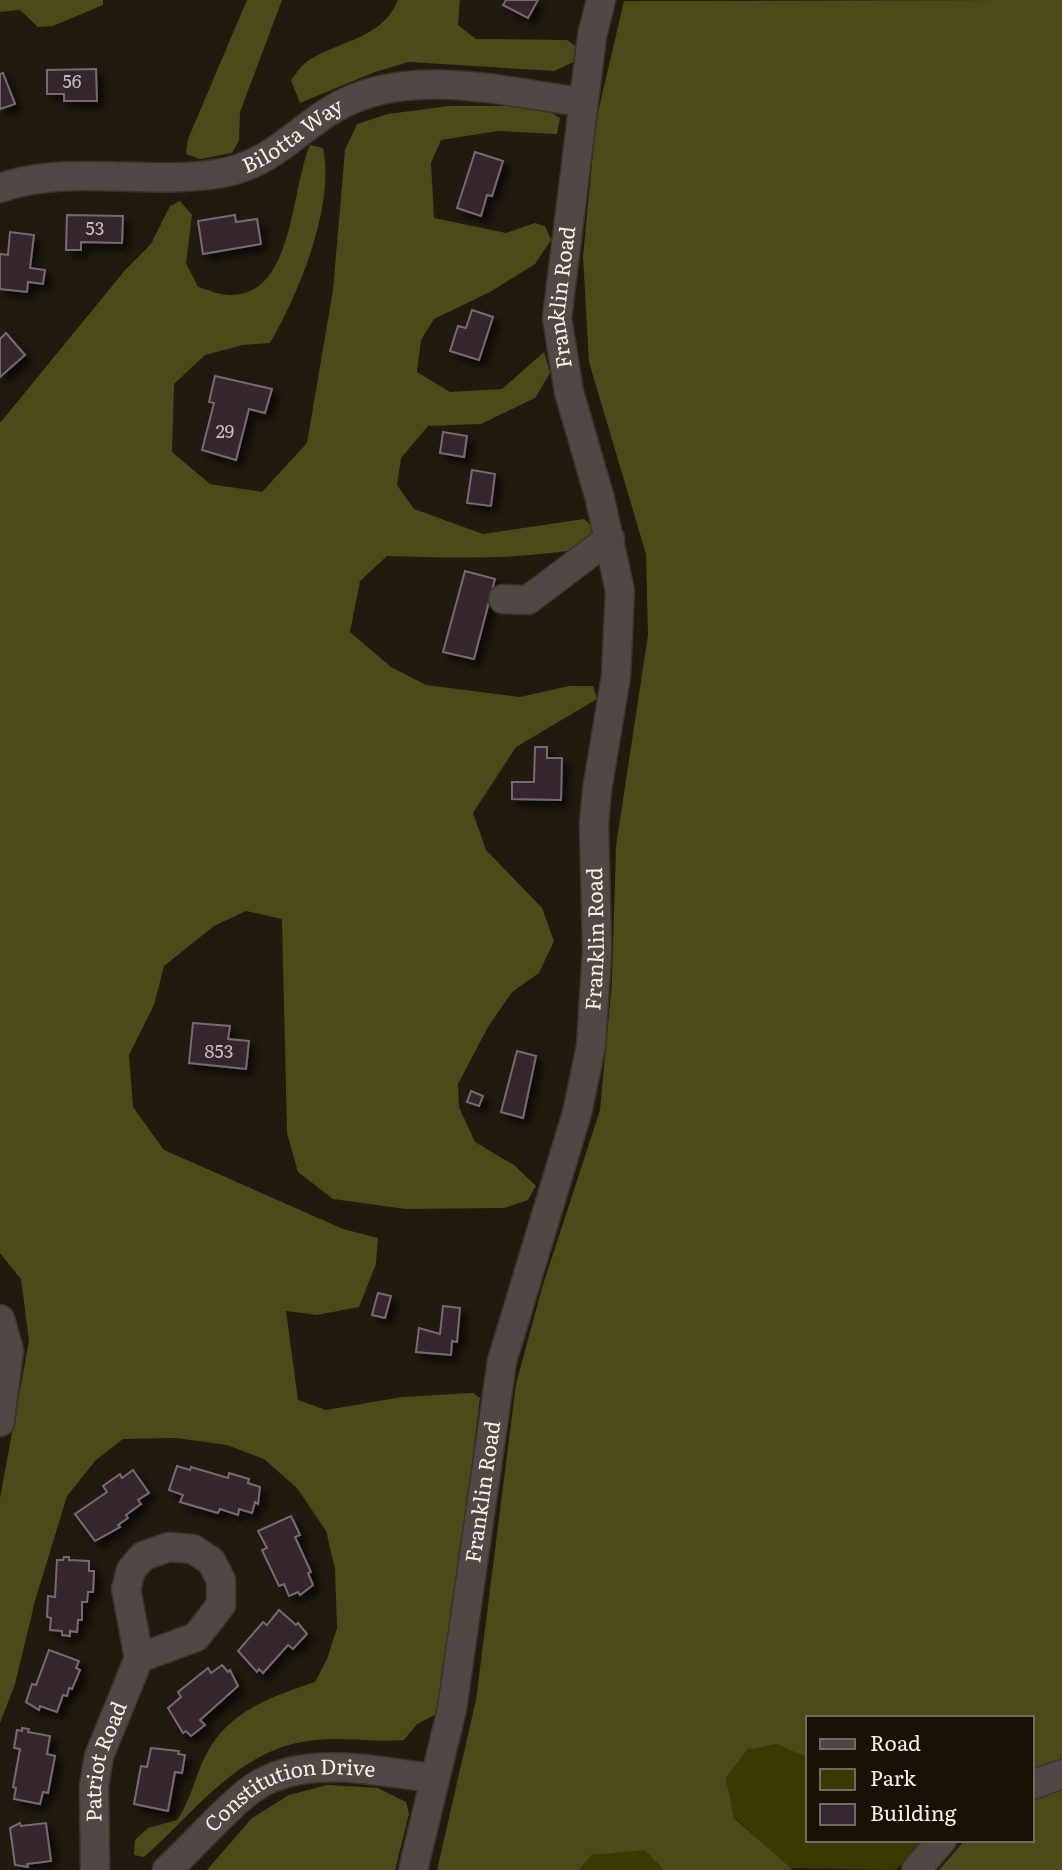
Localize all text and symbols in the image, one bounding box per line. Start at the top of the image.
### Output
house number: 56 [63,67,82,94]
street label: Bilotta Way [236,88,348,179]
house number: 53 [86,214,104,241]
street label: Franklin Road [539,224,581,371]
house number: 29 [216,417,234,444]
street label: Franklin Road [575,867,610,1011]
house number: 853 [205,1037,233,1064]
street label: Franklin Road [455,1418,506,1565]
street label: Patriot Road [75,1696,133,1822]
legend [806,1716,1034,1842]
text: Road [870,1726,921,1757]
street label: Constitution Drive [196,1749,377,1838]
text: Park [870,1761,916,1792]
text: Building [870,1796,957,1827]

